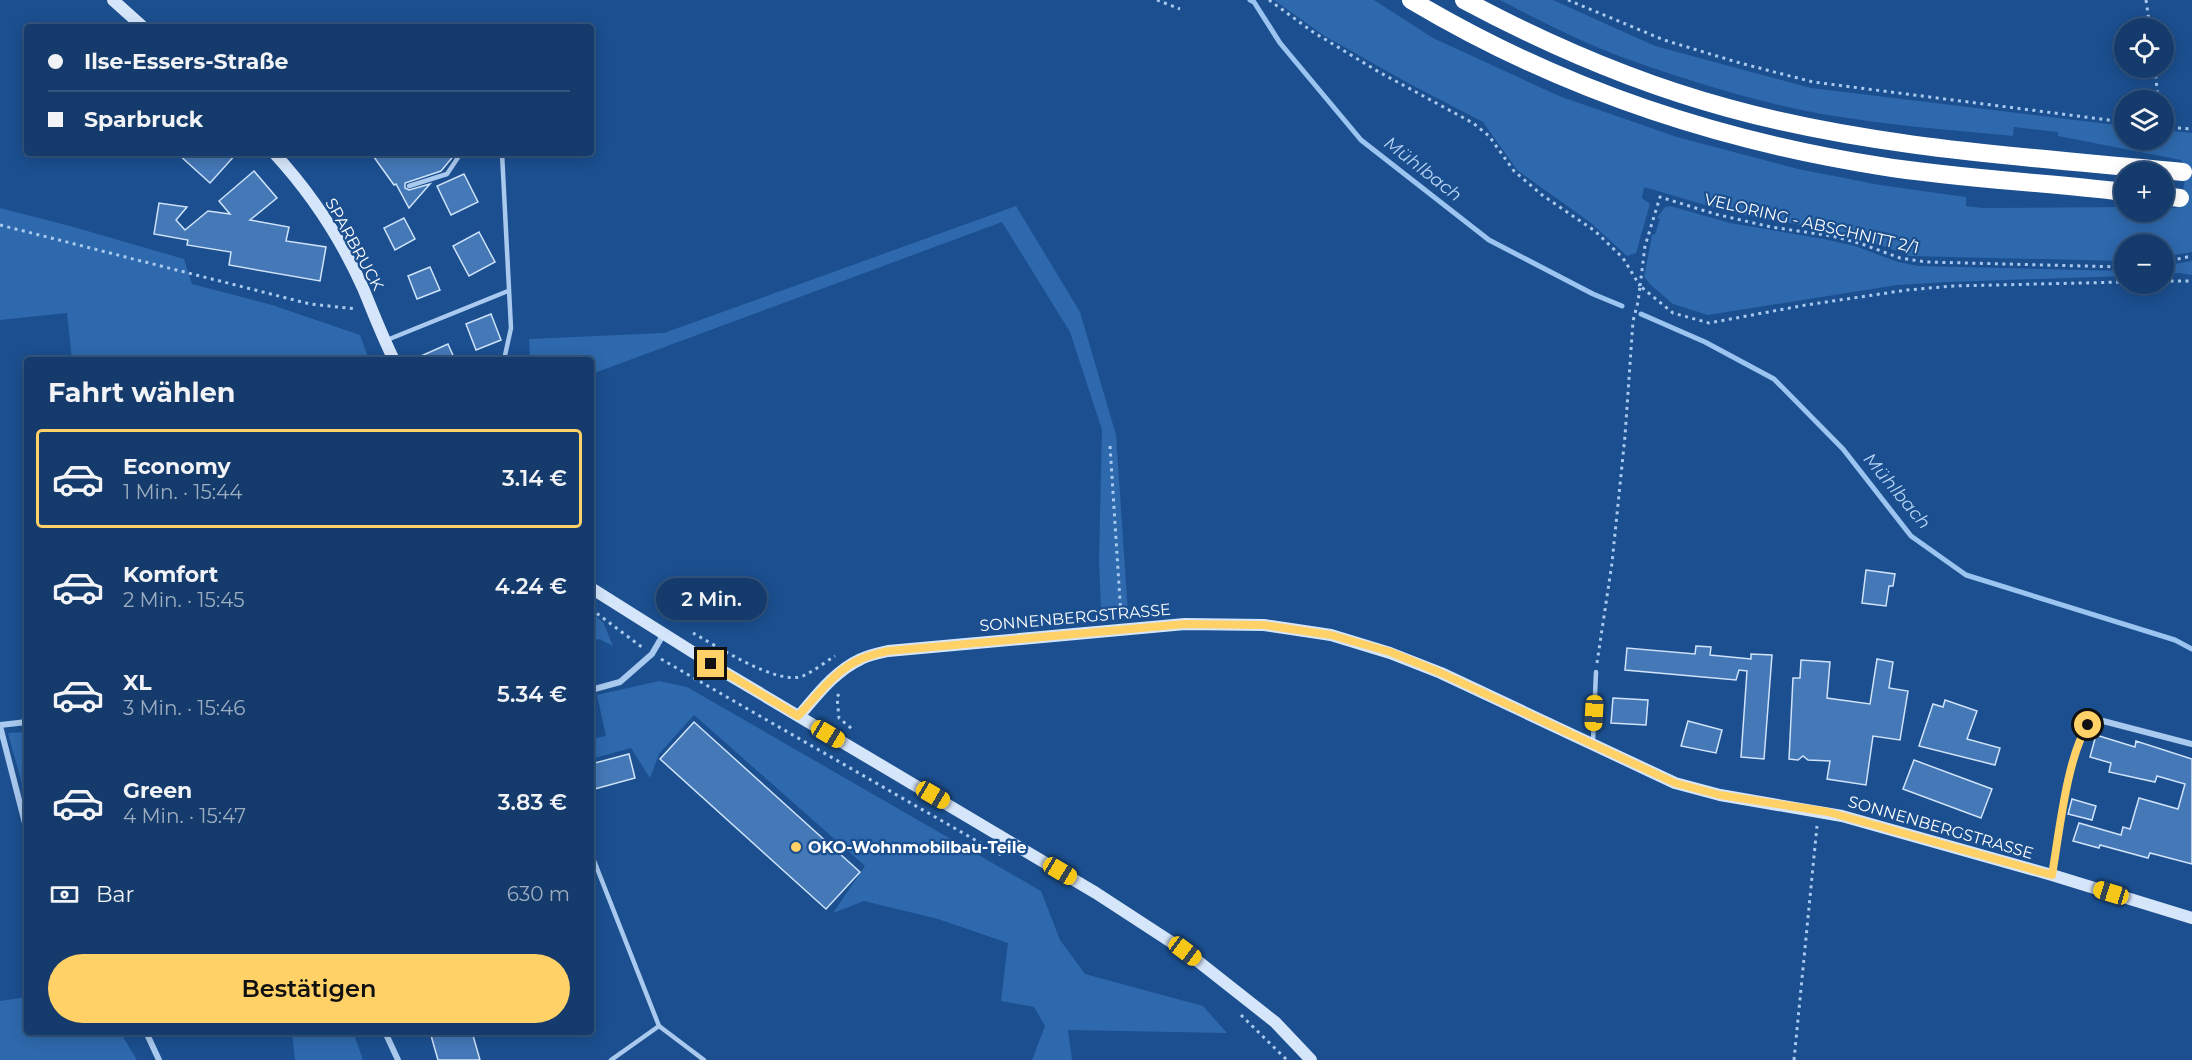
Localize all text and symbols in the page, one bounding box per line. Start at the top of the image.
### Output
map controls [2114,18,2174,294]
button: locate [2114,18,2174,78]
text: Ilse-Essers-Straße [84,48,288,75]
button: layers [2114,90,2174,150]
text: Sparbruck [84,106,203,133]
water label: Mühlbach [1380,132,1466,206]
button: + [2114,162,2174,222]
street label: VELORING - ABSCHNITT 2/1 [1703,190,1921,257]
street label: SPARBRUCK [321,195,388,294]
button: − [2114,234,2174,294]
text: Fahrt wählen [48,376,235,409]
water label: Mühlbach [1859,448,1935,534]
icon: car [51,452,105,506]
text: Economy [123,453,231,480]
text: 3.14 € [502,465,567,492]
text: 1 Min. · 15:44 [123,480,242,504]
icon: car [51,560,105,614]
text: Komfort [123,561,218,588]
text: 4.24 € [495,573,567,600]
callout: 2 Min. [656,577,766,619]
text: 2 Min. [681,587,742,611]
text: 2 Min. · 15:45 [123,588,245,612]
street label: SONNENBERGSTRASSE [979,600,1172,635]
route end [697,650,724,677]
icon: car [51,668,105,722]
text: XL [123,669,152,696]
text: 5.34 € [497,681,567,708]
car [1584,695,1604,731]
text: 3 Min. · 15:46 [123,696,245,720]
route start [2074,711,2101,738]
car [808,717,848,751]
icon: car [51,776,105,830]
text: Green [123,777,192,804]
car [913,778,953,812]
text: 3.83 € [498,789,567,816]
street label: SONNENBERGSTRASSE [1846,792,2036,863]
text: 4 Min. · 15:47 [123,804,246,828]
place label: OKO-Wohnmobilbau-Teile [808,838,1027,857]
marker: OKO-Wohnmobilbau-Teile [789,840,803,854]
car [1040,854,1080,888]
icon: cash [48,878,81,911]
car [2091,879,2131,907]
text: Bar [96,881,134,908]
text: 630 m [507,882,570,906]
car [1165,933,1205,969]
button: Bestätigen [48,954,570,1023]

